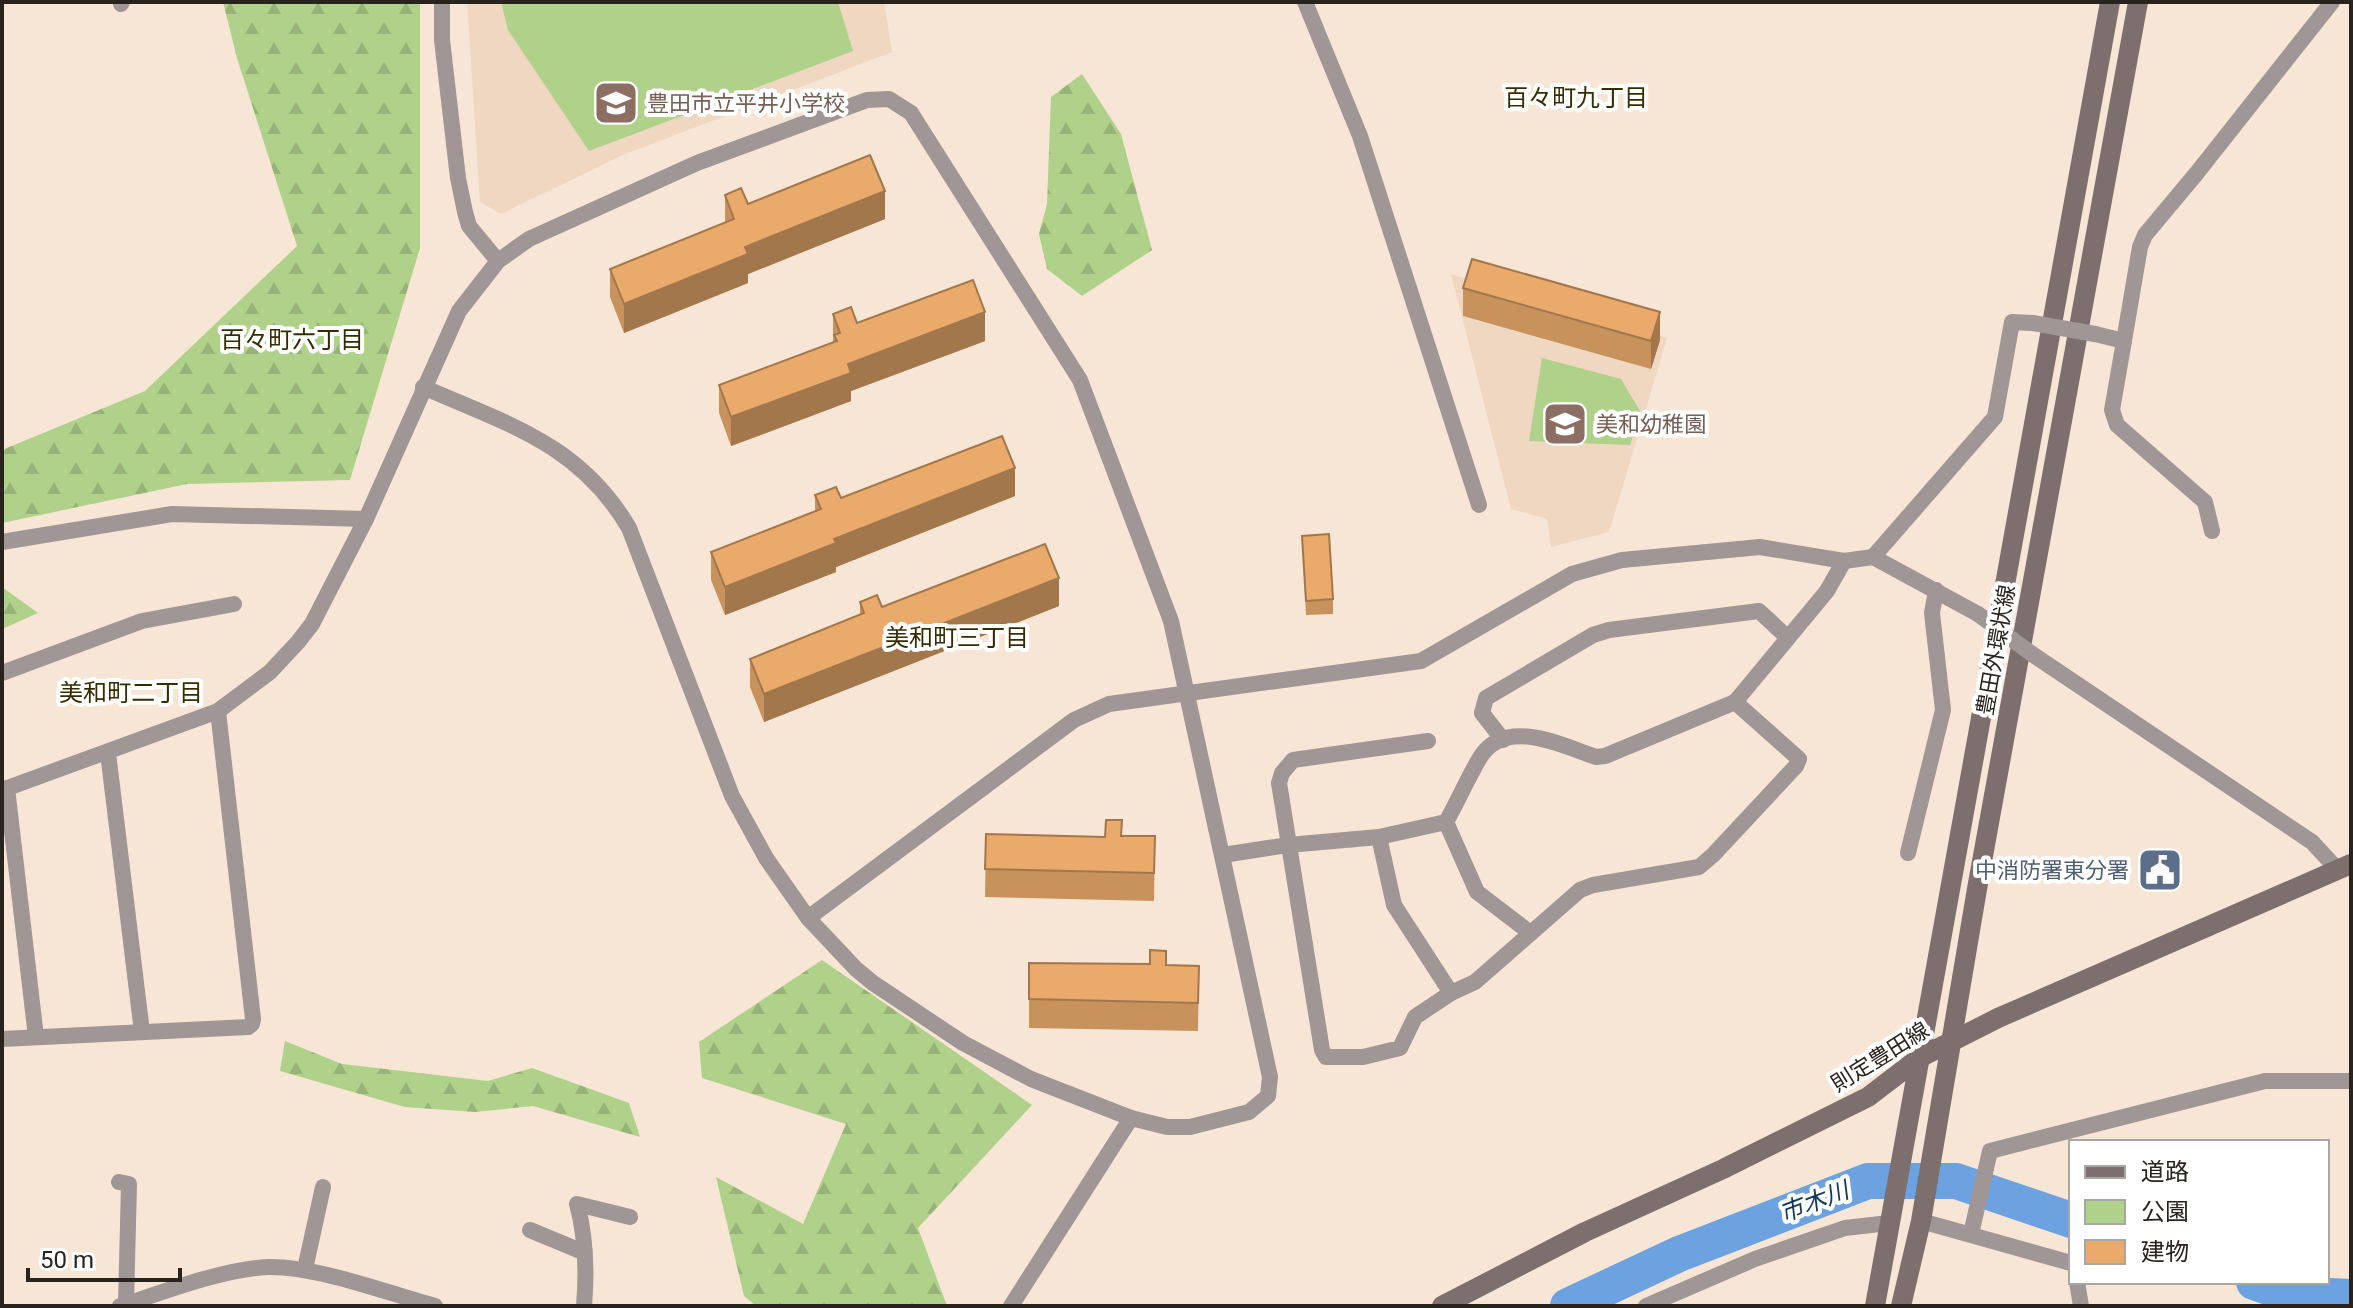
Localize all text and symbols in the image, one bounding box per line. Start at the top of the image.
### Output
school or university icon: 豊田市立平井小学校 [592,79,640,127]
district label: 百々町九丁目 [1504,84,1648,112]
place label: 豊田市立平井小学校 [647,91,845,116]
district label: 百々町六丁目 [220,326,364,354]
school or university icon: 美和幼稚園 [1541,400,1589,448]
place label: 美和幼稚園 [1596,412,1706,437]
street label: 豊田外環状線 [1972,583,2020,717]
district label: 美和町三丁目 [885,624,1029,652]
district label: 美和町二丁目 [59,679,203,707]
public building icon: 中消防署東分署 [2136,846,2184,894]
place label: 中消防署東分署 [1975,858,2129,883]
street label: 則定豊田線 [1827,1017,1933,1097]
legend [2069,1140,2329,1284]
text: 道路 [2141,1158,2189,1186]
water label: 市木川 [1775,1175,1855,1228]
text: 公園 [2141,1198,2189,1226]
scale bar [28,1232,180,1282]
text: 建物 [2141,1238,2189,1266]
text: 50 m [40,1246,94,1274]

